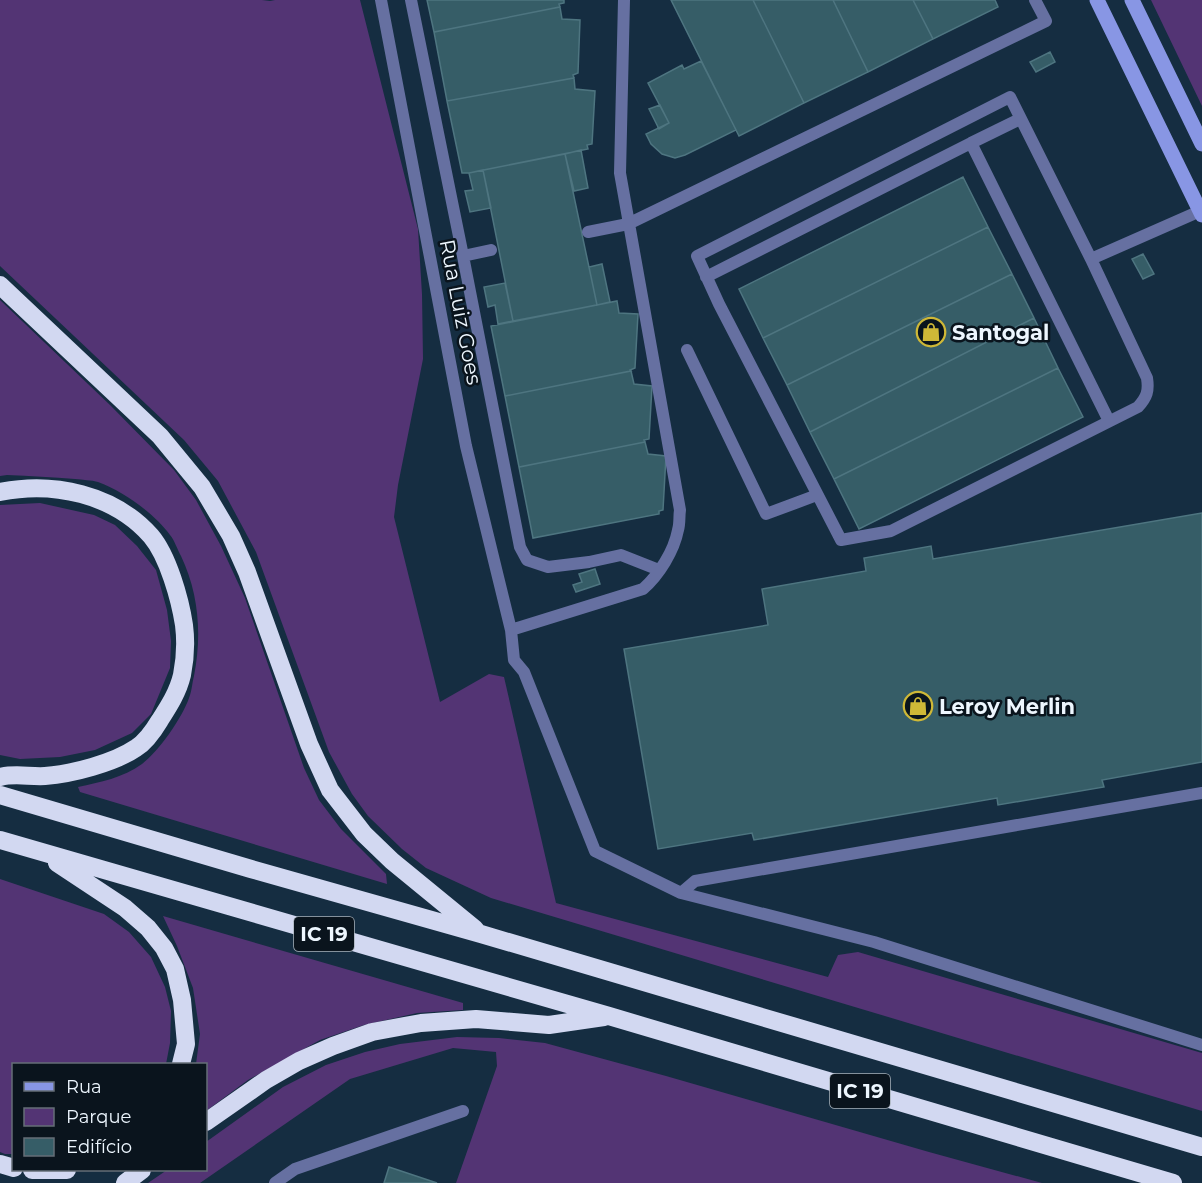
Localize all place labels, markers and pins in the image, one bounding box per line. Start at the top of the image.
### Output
shop icon: Santogal [915,316,947,348]
place label: Santogal [952,320,1049,345]
shop icon: Leroy Merlin [902,690,934,722]
place label: Leroy Merlin [939,694,1075,719]

